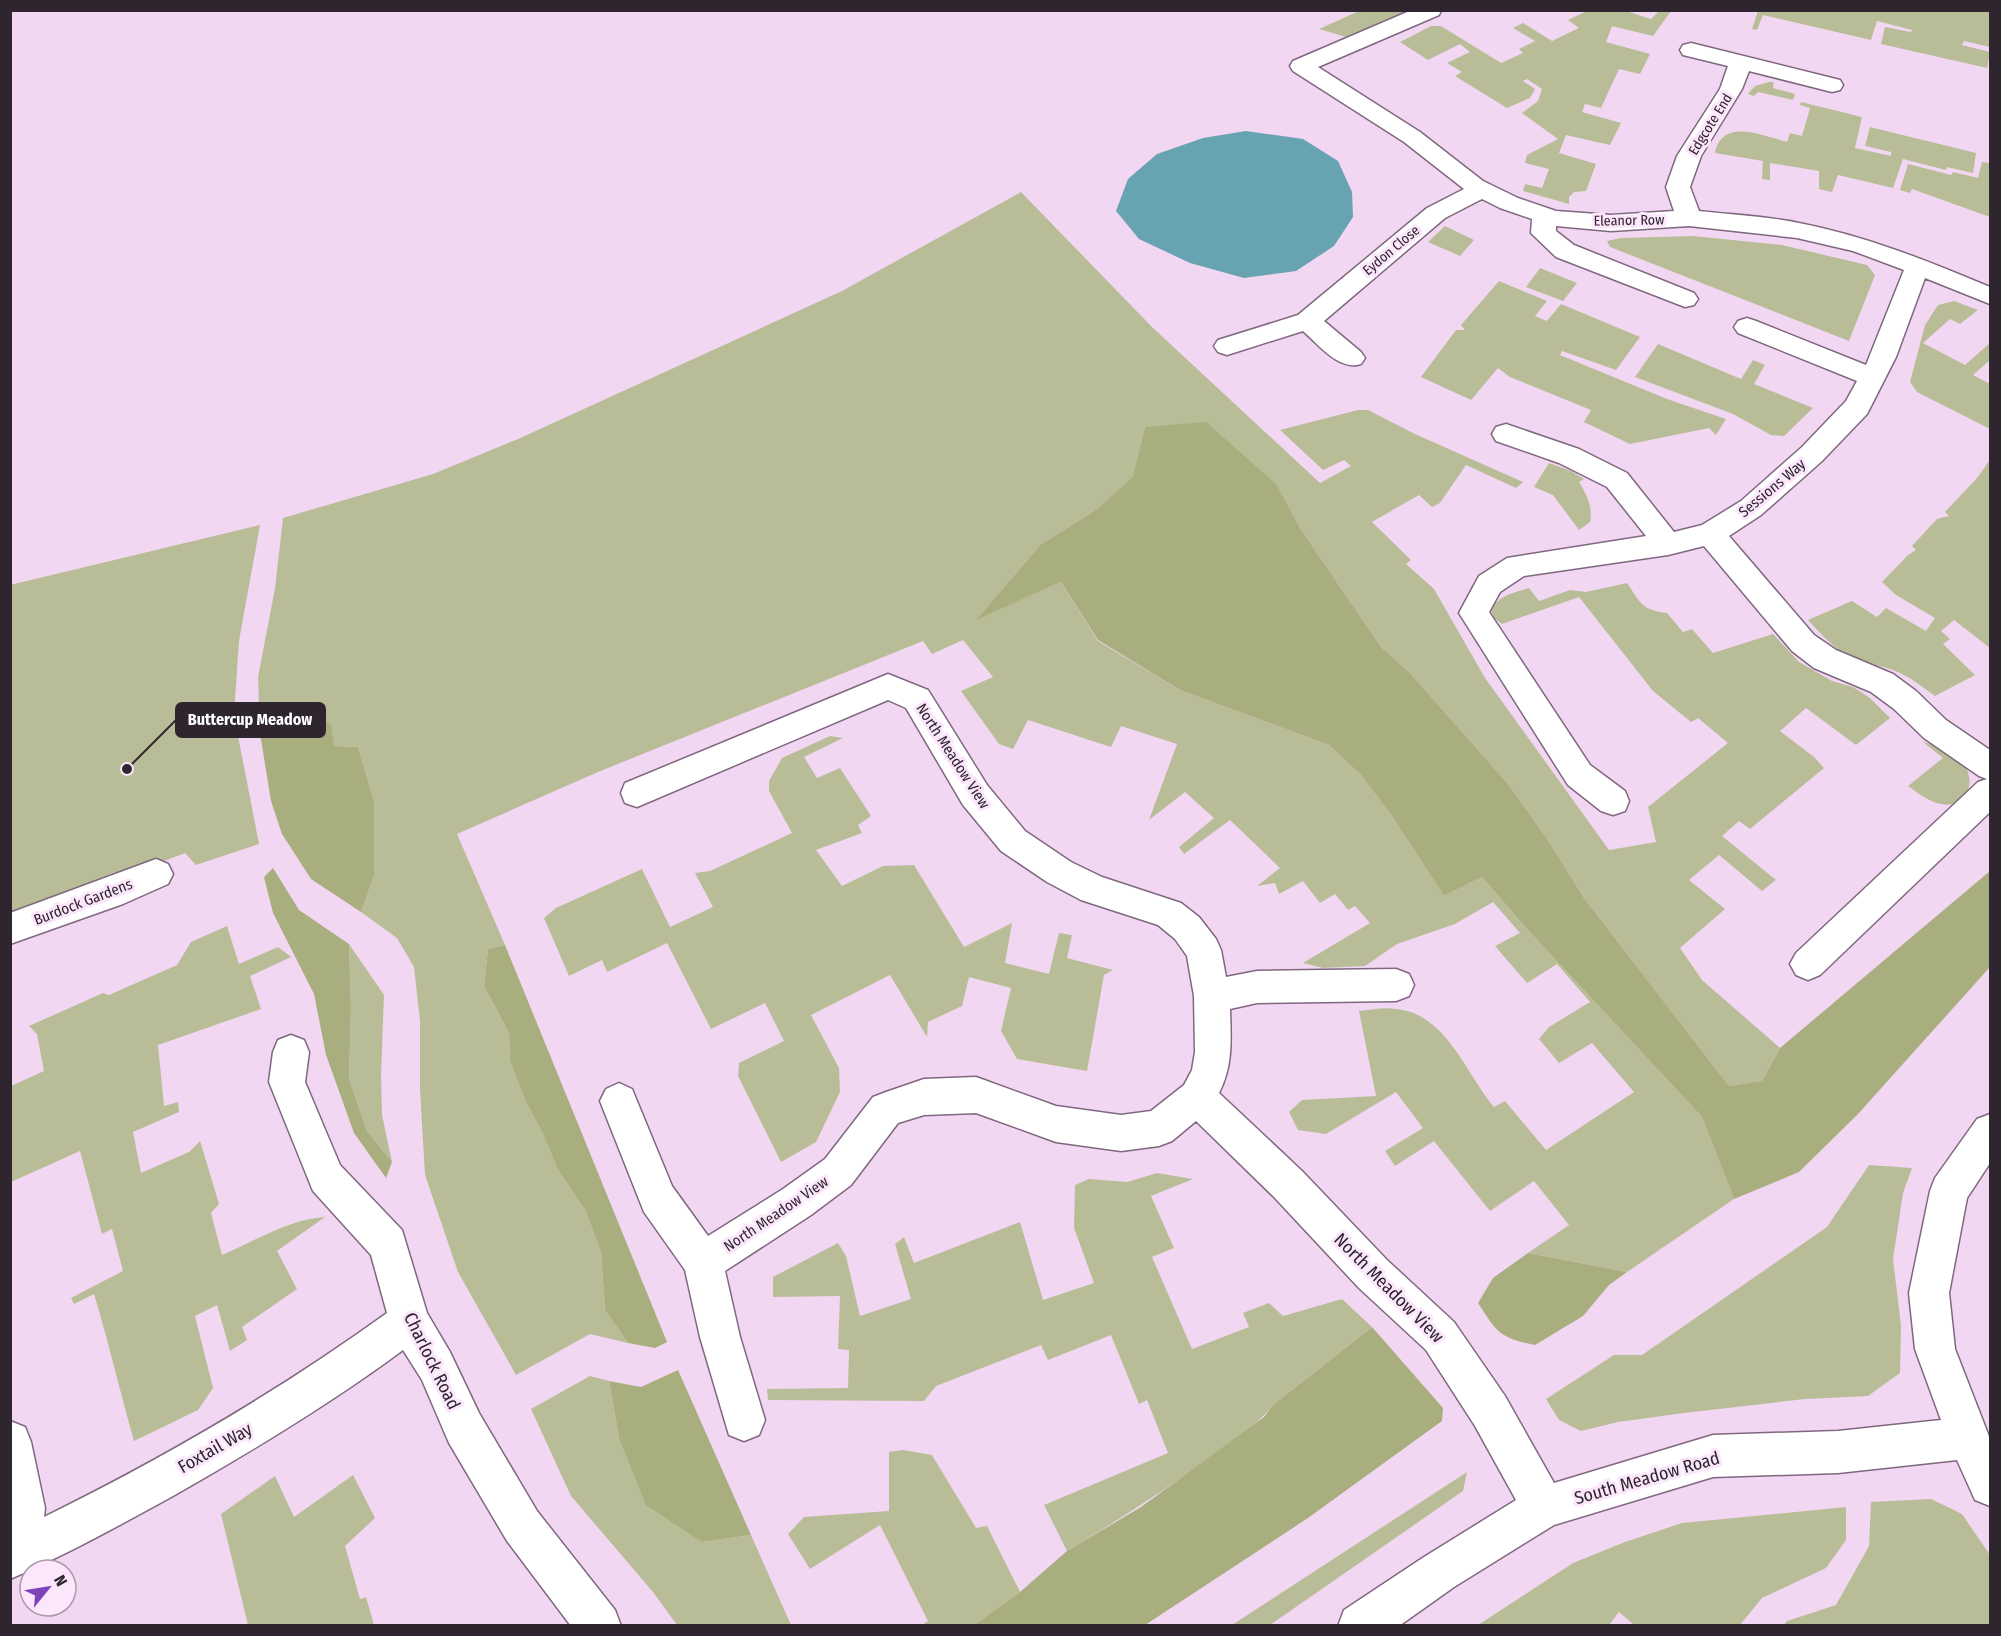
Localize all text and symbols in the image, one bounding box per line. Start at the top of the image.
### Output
street label: Edgcote End [1685,90,1736,158]
street label: Eleanor Row [1594,211,1664,230]
street label: Eydon Close [1359,222,1423,279]
street label: Sessions Way [1735,455,1809,521]
street label: North Meadow View [912,700,994,812]
callout: Buttercup Meadow [176,703,325,737]
text: Buttercup Meadow [188,710,312,729]
street label: Burdock Gardens [31,875,135,929]
street label: North Meadow View [720,1172,832,1256]
street label: North Meadow View [1330,1229,1449,1348]
street label: Charlock Road [399,1309,465,1413]
street label: Foxtail Way [174,1418,256,1478]
street label: South Meadow Road [1572,1447,1722,1509]
north arrow [18,1558,78,1618]
text: N [50,1572,71,1590]

